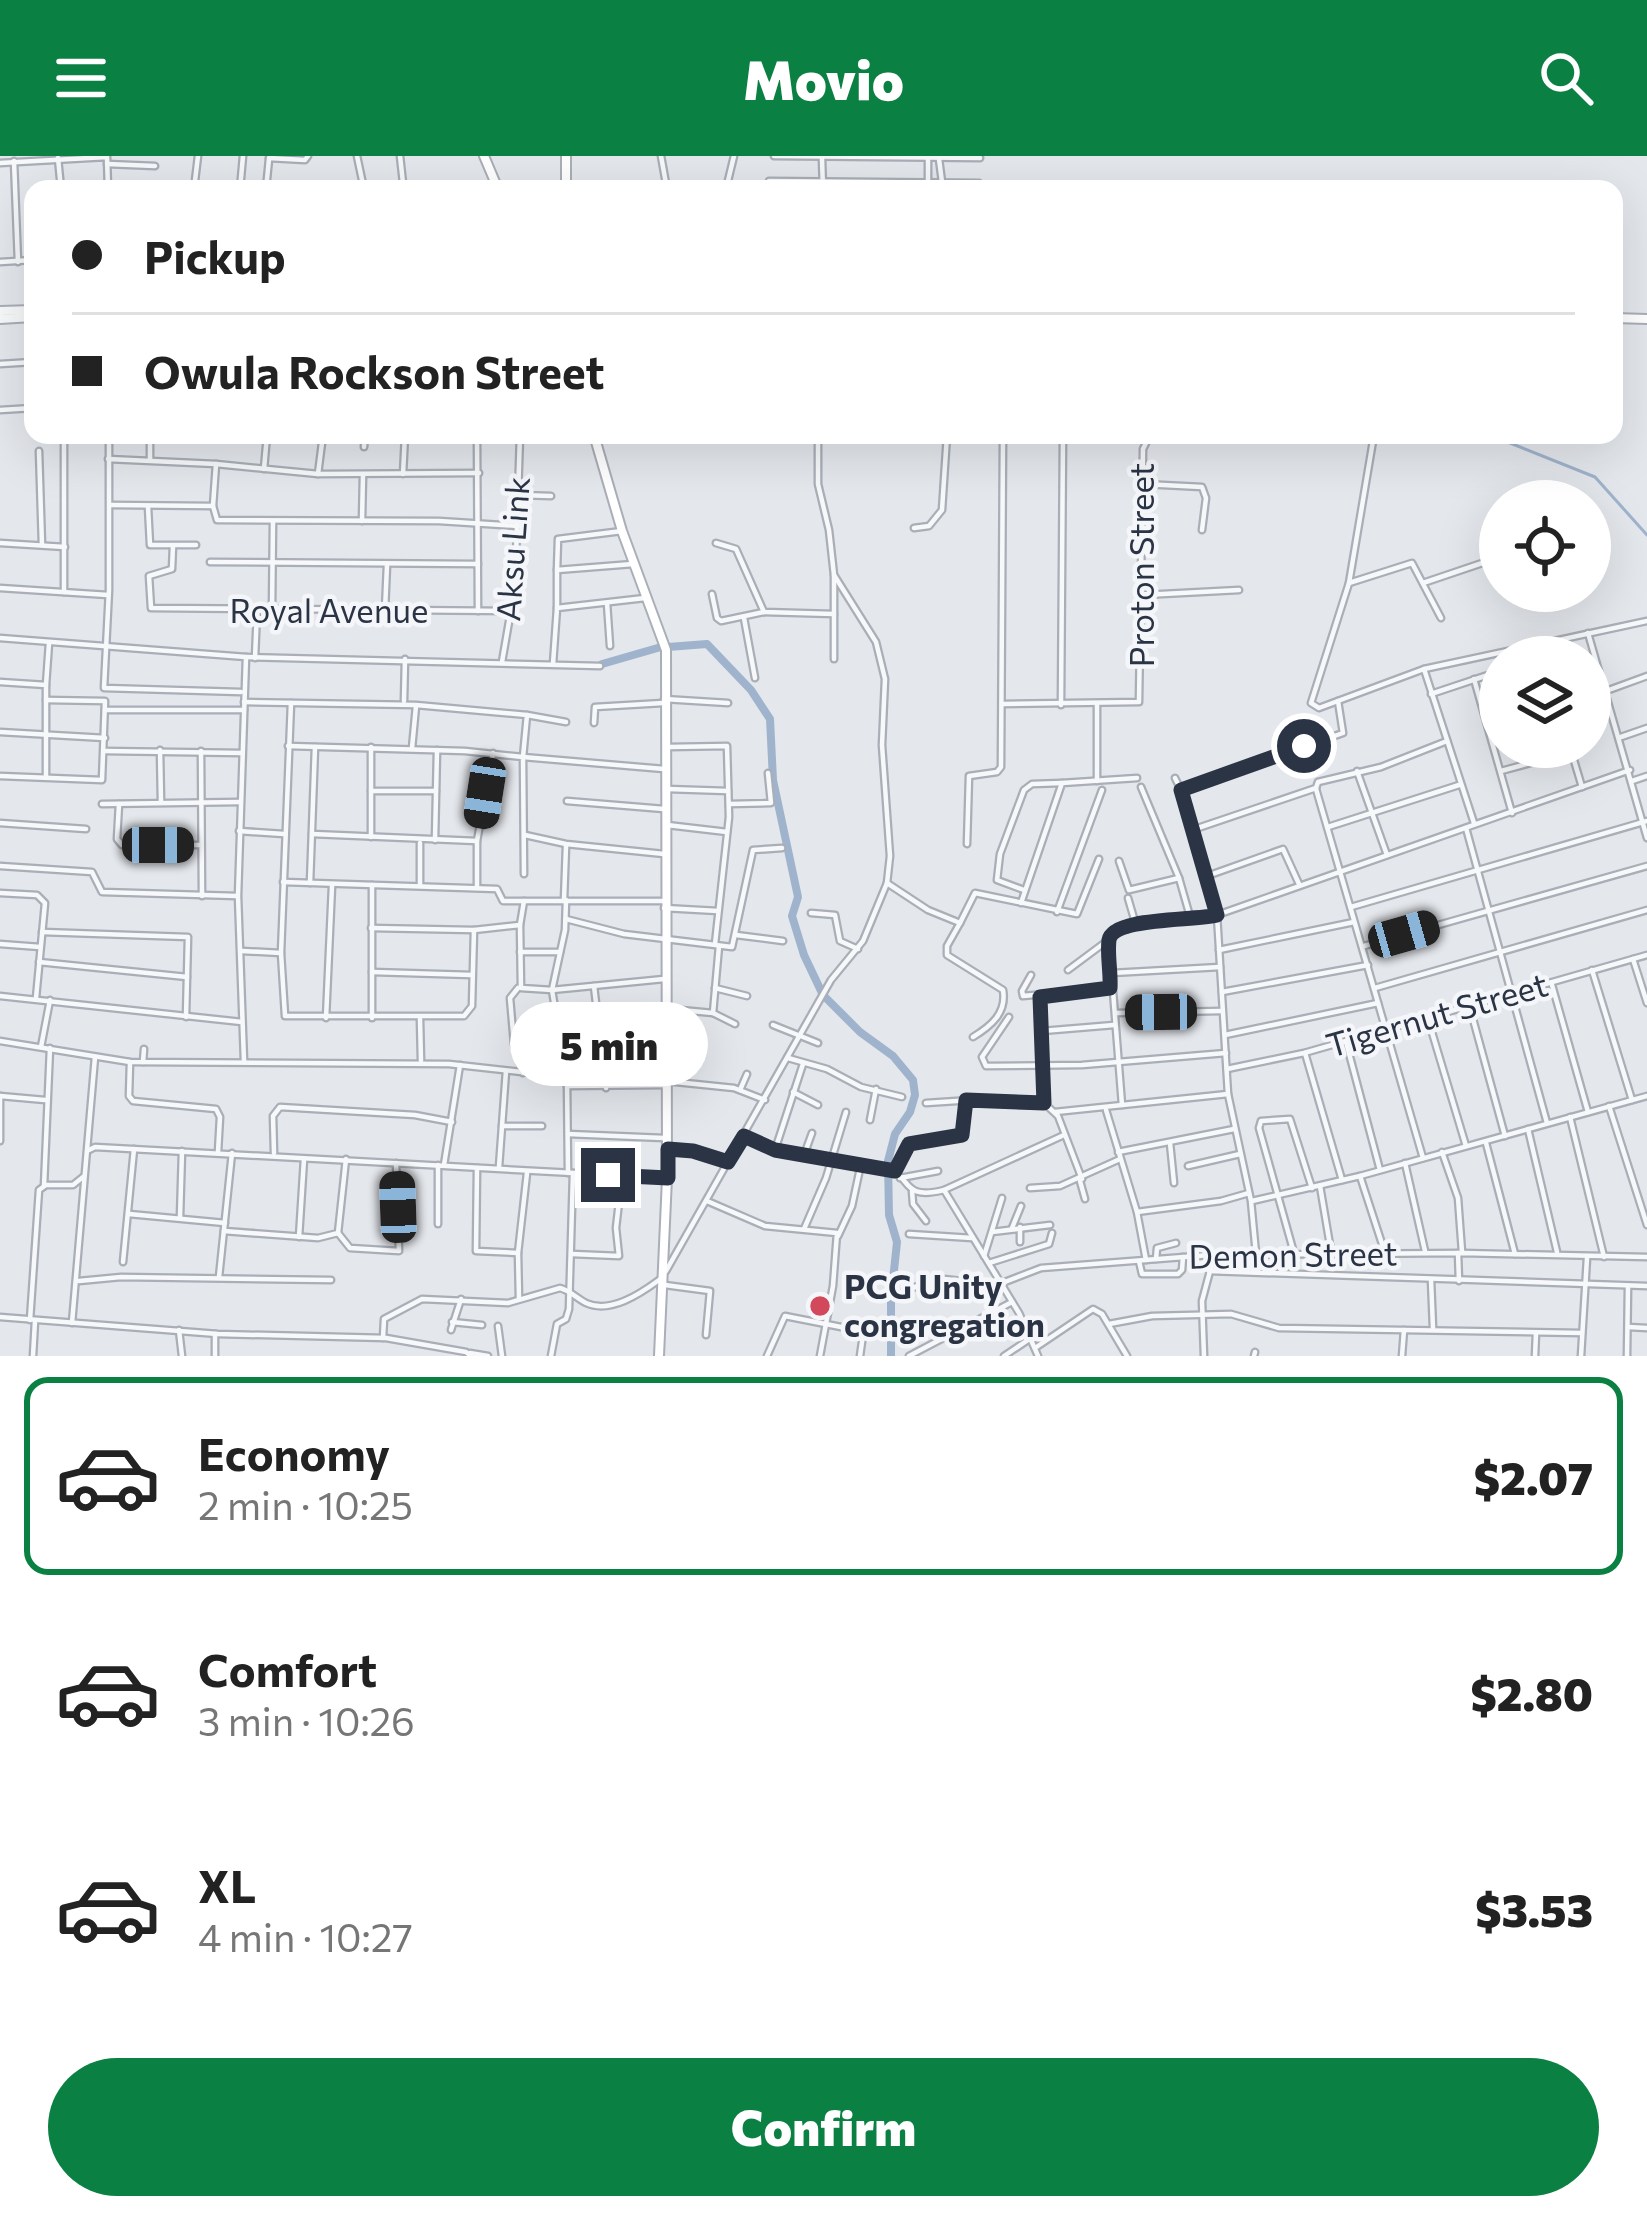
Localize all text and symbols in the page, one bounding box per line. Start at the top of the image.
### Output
icon: menu [48,45,114,111]
text: Movio [743,45,904,111]
icon: search [1533,45,1599,111]
text: Pickup [144,228,286,283]
text: Owula Rockson Street [144,343,605,398]
street label: Proton Street [1120,463,1161,667]
street label: Aksu Link [486,475,537,622]
map controls [1479,480,1611,768]
button: locate [1479,480,1611,612]
street label: Royal Avenue [230,589,428,630]
button: layers [1479,636,1611,768]
route start [1277,719,1331,773]
car [462,755,508,831]
car [122,827,194,863]
car [1364,907,1444,961]
street label: Tigernut Street [1321,962,1552,1065]
car [1125,993,1197,1031]
callout: 5 min [509,1001,707,1085]
text: 5 min [560,1020,658,1068]
route end [581,1148,635,1202]
car [379,1170,417,1244]
street label: Demon Street [1188,1231,1398,1276]
place label: PCG Unity congregation [844,1265,1045,1344]
marker: PCG Unity congregation [807,1293,833,1319]
icon: car [54,1422,162,1530]
text: Economy [198,1425,390,1480]
text: $2.07 [1474,1449,1593,1504]
text: 2 min · 10:25 [198,1480,413,1528]
icon: car [54,1638,162,1746]
text: Comfort [198,1641,377,1696]
text: $2.80 [1470,1665,1593,1720]
text: 3 min · 10:26 [198,1696,415,1744]
icon: car [54,1854,162,1962]
text: XL [198,1857,256,1912]
text: $3.53 [1475,1881,1593,1936]
text: 4 min · 10:27 [198,1912,413,1960]
button: Confirm [48,2058,1599,2196]

